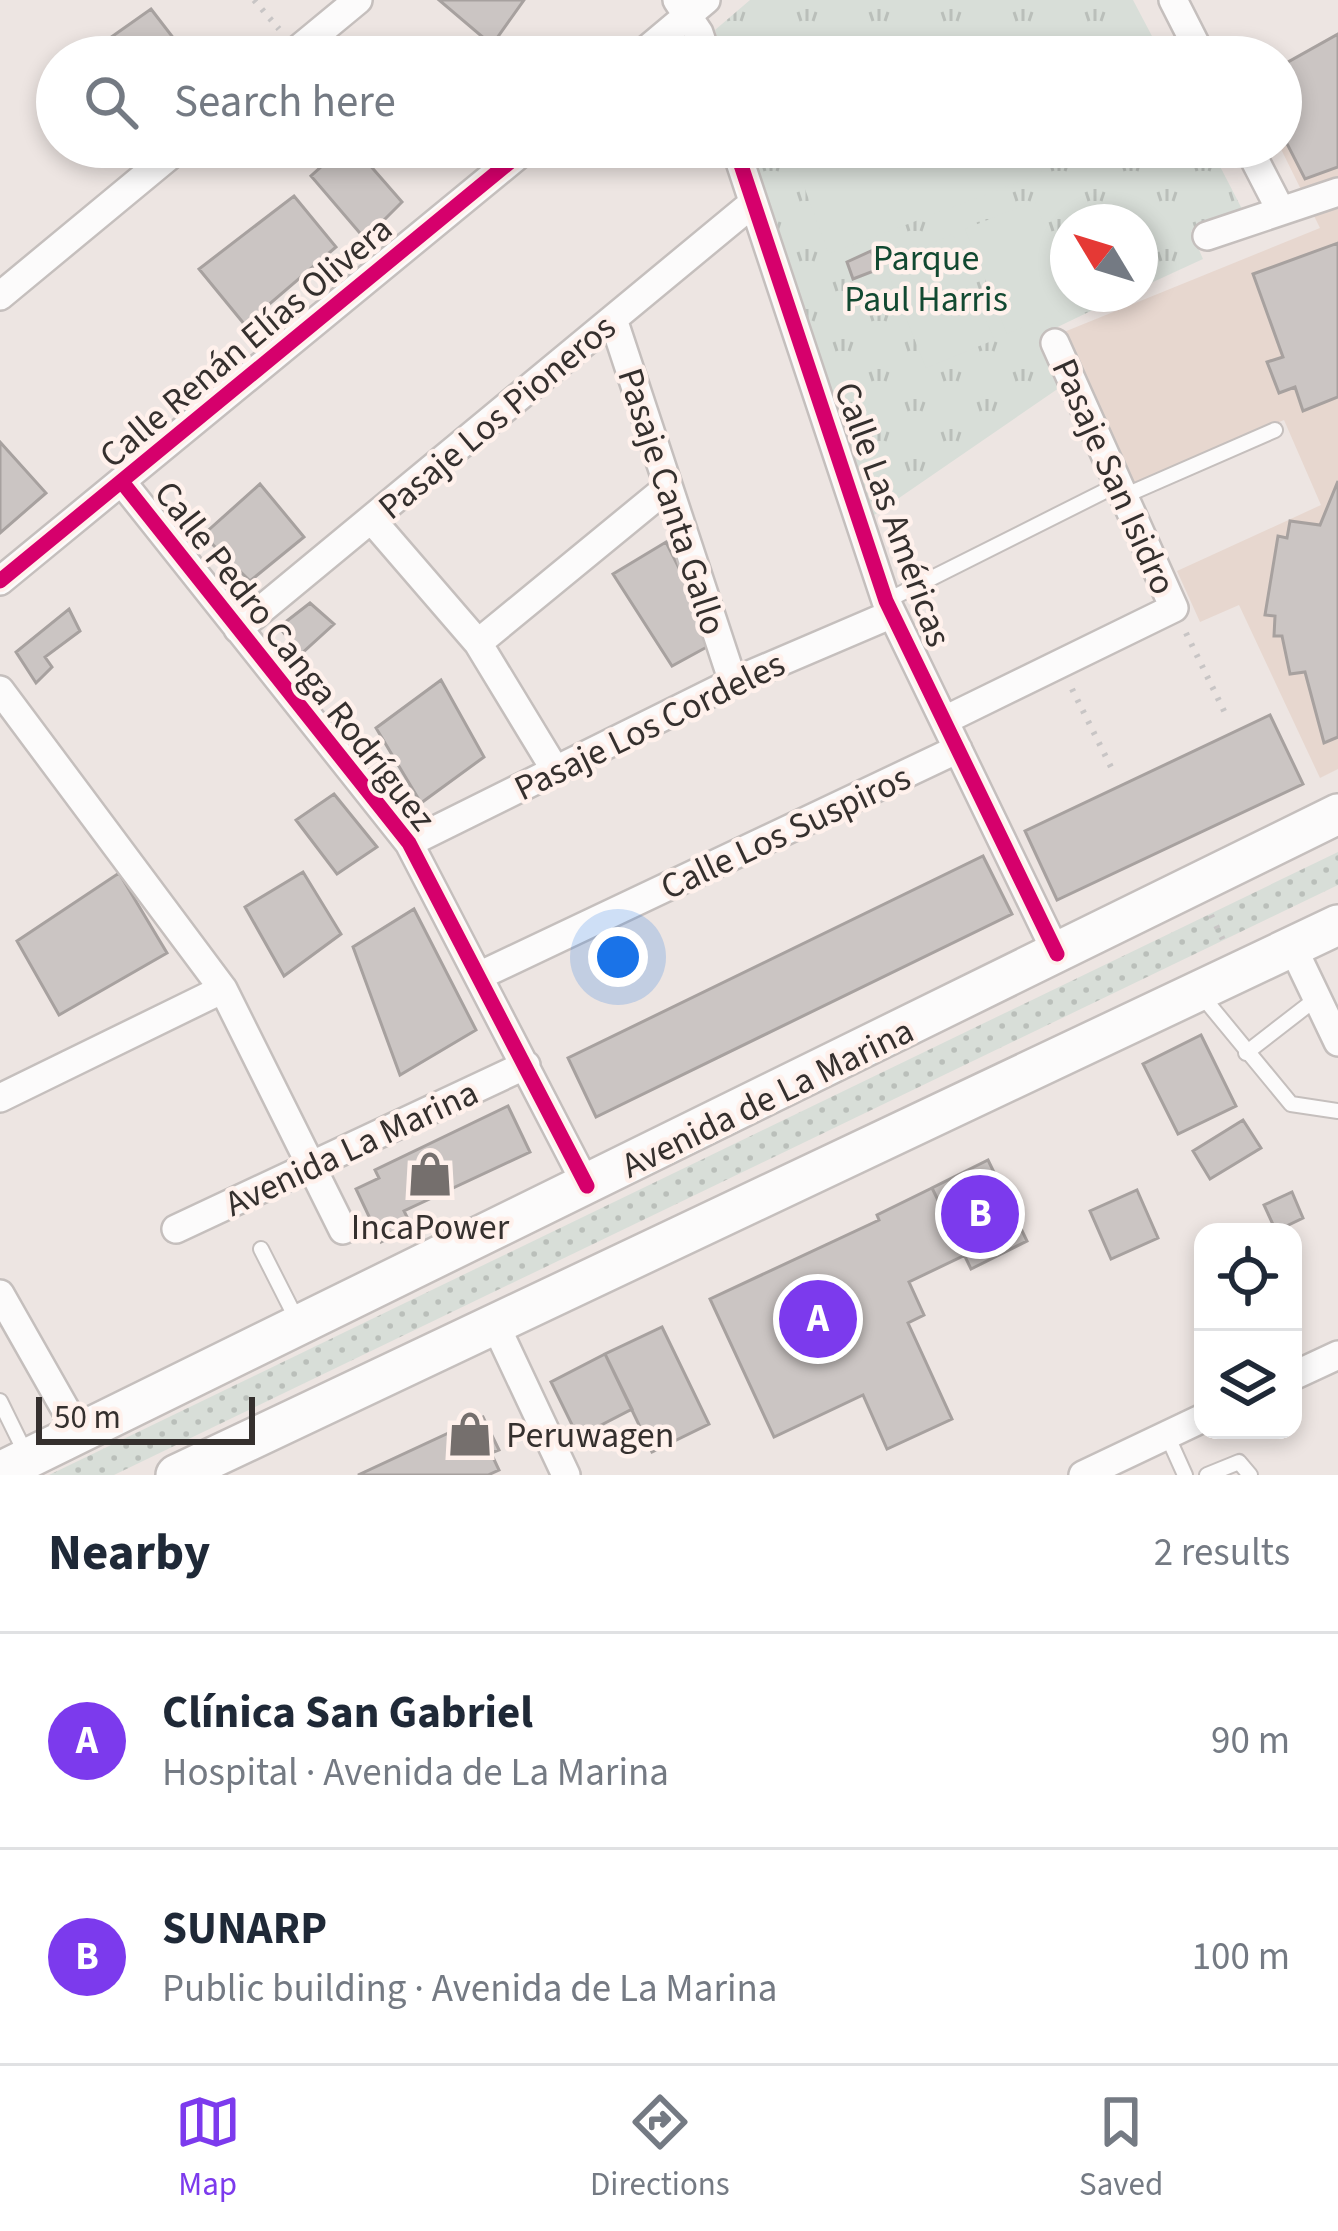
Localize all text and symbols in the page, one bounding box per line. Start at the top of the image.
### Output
search box [36,36,1302,168]
icon: search [78,69,144,135]
text: Search here [174,70,396,134]
street label: Calle Renán Elías Olivera [88,204,404,480]
north arrow [1050,204,1158,312]
park label: Parque Paul Harris [844,233,1008,325]
street label: Pasaje Los Pioneros [367,303,627,532]
street label: Pasaje San Isidro [1039,350,1188,603]
street label: Pasaje Canta Gallo [604,362,739,641]
street label: Calle Las Américas [821,375,964,654]
street label: Calle Pedro Canga Rodríguez [142,470,448,842]
street label: Pasaje Los Cordeles [506,639,793,814]
street label: Calle Los Suspiros [652,752,919,913]
your location [588,927,648,987]
street label: Avenida de La Marina [613,1005,922,1191]
street label: Avenida La Marina [217,1067,487,1229]
shop icon: IncaPower [405,1149,455,1199]
pin: B [941,1169,1019,1259]
place label: IncaPower [351,1202,510,1253]
map controls [1194,1223,1302,1439]
button: locate [1194,1223,1302,1331]
pin: A [779,1274,857,1364]
button: layers [1194,1331,1302,1439]
scale bar [36,1391,255,1444]
text: 50 m [54,1394,121,1441]
shop icon: Peruwagen [445,1409,495,1459]
place label: Peruwagen [506,1410,674,1461]
text: Nearby [48,1517,210,1589]
text: 2 results [1154,1525,1290,1581]
text: Clínica San Gabriel [162,1681,533,1745]
text: A [76,1713,98,1769]
text: 90 m [1211,1713,1290,1769]
text: Hospital · Avenida de La Marina [162,1745,669,1801]
text: SUNARP [162,1897,327,1961]
text: B [75,1929,99,1985]
text: 100 m [1192,1929,1290,1985]
text: Public building · Avenida de La Marina [162,1961,778,2017]
tab: Map [175,2089,241,2208]
tab: Directions [590,2089,730,2208]
tab: Saved [1079,2089,1163,2208]

